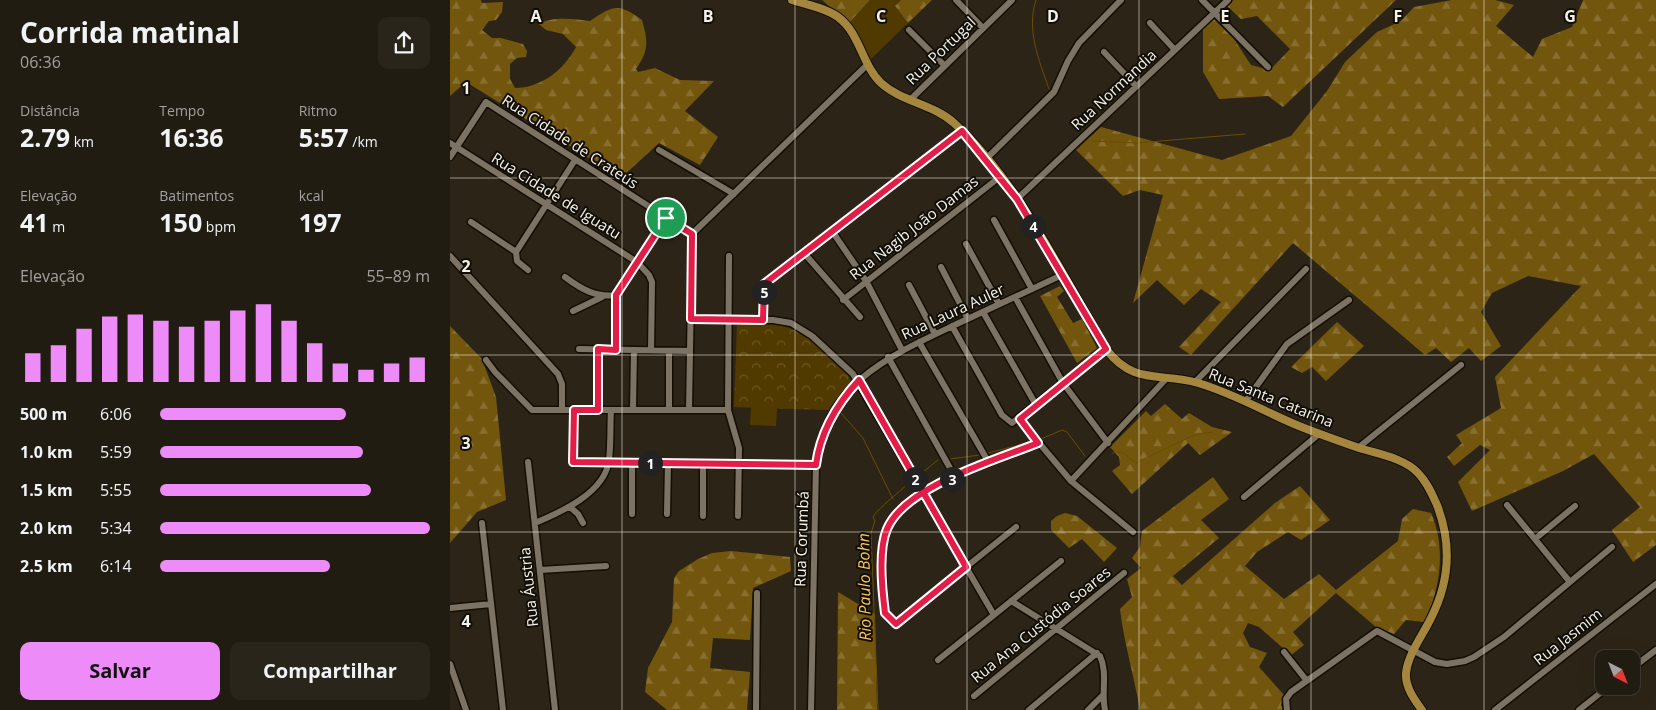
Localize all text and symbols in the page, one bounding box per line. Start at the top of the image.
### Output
text: A [530,5,542,27]
text: B [703,5,713,27]
text: C [876,5,886,27]
text: D [1047,5,1059,27]
text: E [1221,5,1230,27]
text: F [1394,5,1402,27]
text: G [1564,5,1576,27]
street label: Rua Portugal [901,12,980,89]
text: Corrida matinal [20,13,240,51]
button: share [378,17,430,69]
street label: Rua Normandia [1066,44,1160,134]
text: 06:36 [20,51,61,73]
text: 1 [461,77,471,99]
street label: Rua Cidade de Crateús [499,90,642,193]
text: Distância [20,101,80,120]
text: Tempo [159,101,205,120]
text: Ritmo [299,101,337,120]
text: 2.79 [20,120,70,154]
text: 16:36 [159,120,224,154]
text: 5:57 [299,120,349,154]
text: km [70,132,94,151]
text: /km [349,132,378,151]
street label: Rua Cidade de Iguatu [488,147,625,243]
street label: Rua Nagib João Damas [845,171,982,284]
text: Elevação [20,186,77,205]
text: Batimentos [159,186,234,205]
text: kcal [299,186,324,205]
pin [645,197,687,239]
icon: arrive [652,204,680,232]
text: 41 [20,205,49,239]
text: 150 [159,205,202,239]
text: 197 [299,205,342,239]
pin: 4 [1020,214,1046,238]
text: m [49,217,65,236]
text: bpm [202,217,236,236]
text: 4 [1029,217,1038,236]
text: 2 [461,255,471,277]
text: Elevação [20,265,85,287]
text: 55–89 m [366,265,430,287]
street label: Rua Laura Auler [898,278,1007,344]
pin: 5 [752,280,776,304]
text: 5 [760,283,769,302]
street label: Rua Santa Catarina [1206,363,1337,431]
text: 500 m [20,403,67,425]
text: 6:06 [100,403,132,425]
text: 3 [461,432,471,454]
text: 1.0 km [20,441,73,463]
text: 5:59 [100,441,132,463]
pin: 1 [638,450,662,476]
text: 1 [646,454,655,473]
pin: 2 [902,466,928,492]
pin: 3 [940,466,964,492]
text: 2 [911,470,920,489]
text: 3 [948,470,957,489]
text: 1.5 km [20,479,73,501]
text: 5:55 [100,479,132,501]
street label: Rua Corumbá [789,491,813,587]
text: 2.0 km [20,517,73,539]
text: 5:34 [100,517,132,539]
water label: Rio Paulo Bohn [852,533,876,641]
street label: Rua Áustria [514,546,542,628]
text: 2.5 km [20,555,73,577]
text: 6:14 [100,555,132,577]
street label: Rua Ana Custódia Soares [966,562,1114,687]
street label: Rua Jasmim [1529,603,1606,669]
text: 4 [461,610,471,632]
button: Salvar [20,642,220,700]
button: Compartilhar [230,642,430,700]
north arrow [1595,650,1640,695]
map controls [1595,650,1640,695]

